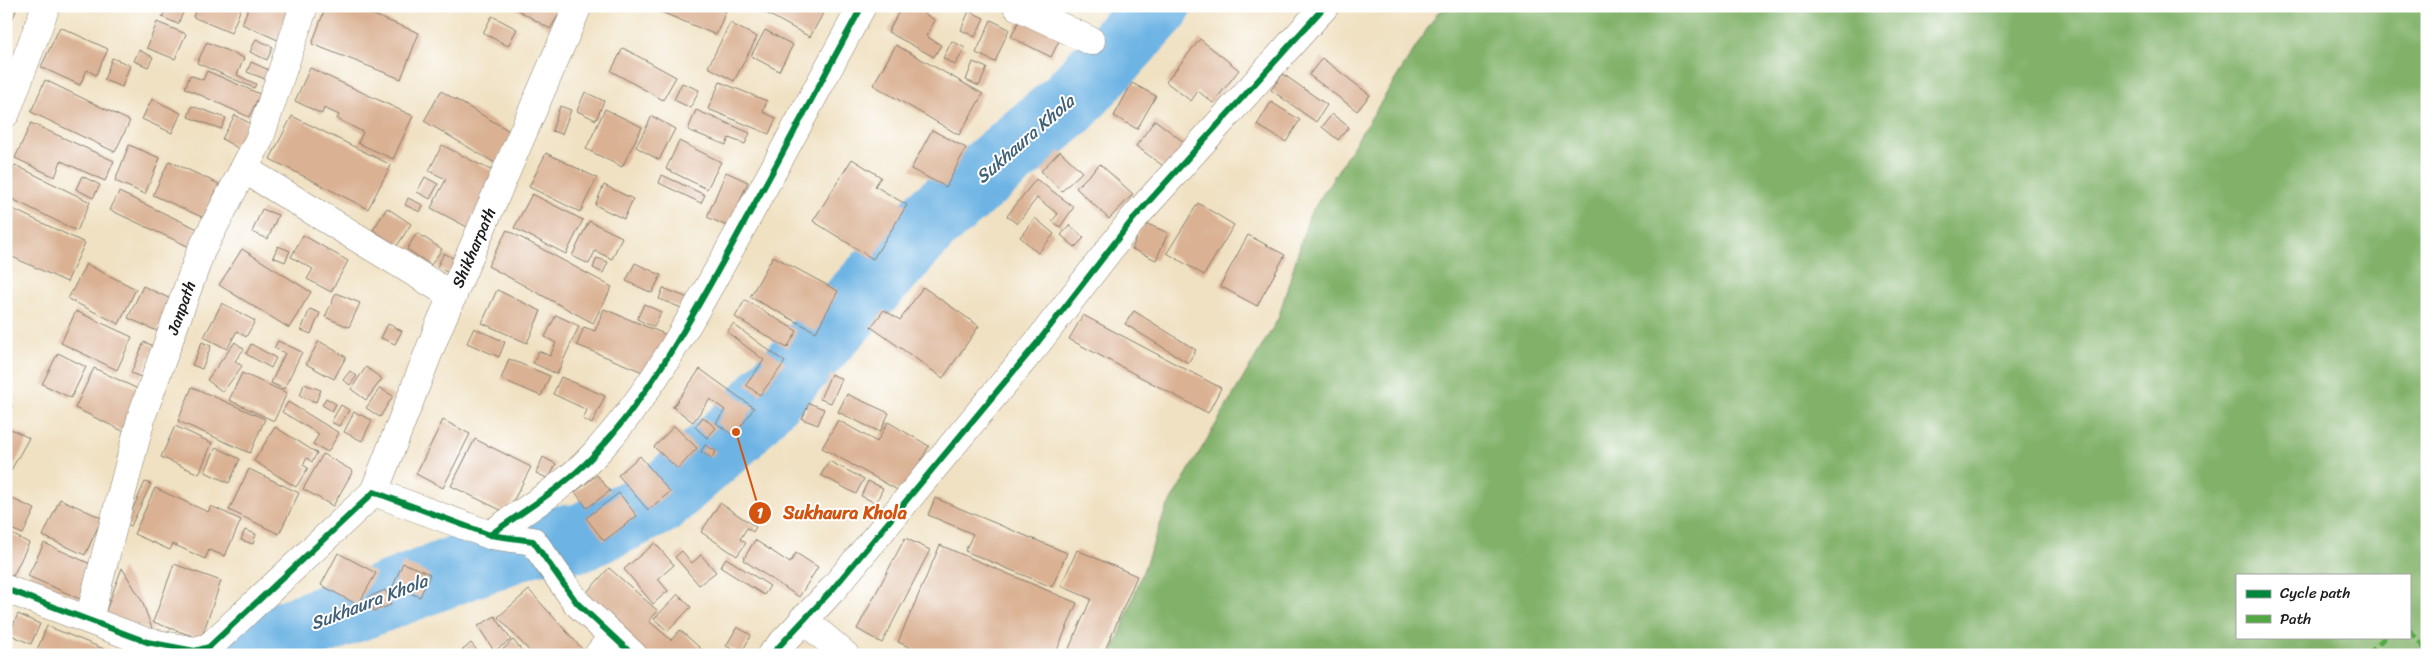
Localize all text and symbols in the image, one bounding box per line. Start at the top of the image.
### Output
water label: Sukhaura Khola [968,85,1084,192]
street label: Shikharpath [443,202,504,292]
street label: Janpath [157,276,204,339]
callout: Sukhaura Khola [748,497,916,530]
text: Sukhaura Khola [782,497,908,529]
text: 1 [757,500,764,526]
water label: Sukhaura Khola [306,564,434,639]
legend [2236,574,2410,638]
text: Cycle path [2280,580,2351,606]
text: Path [2280,606,2311,632]

